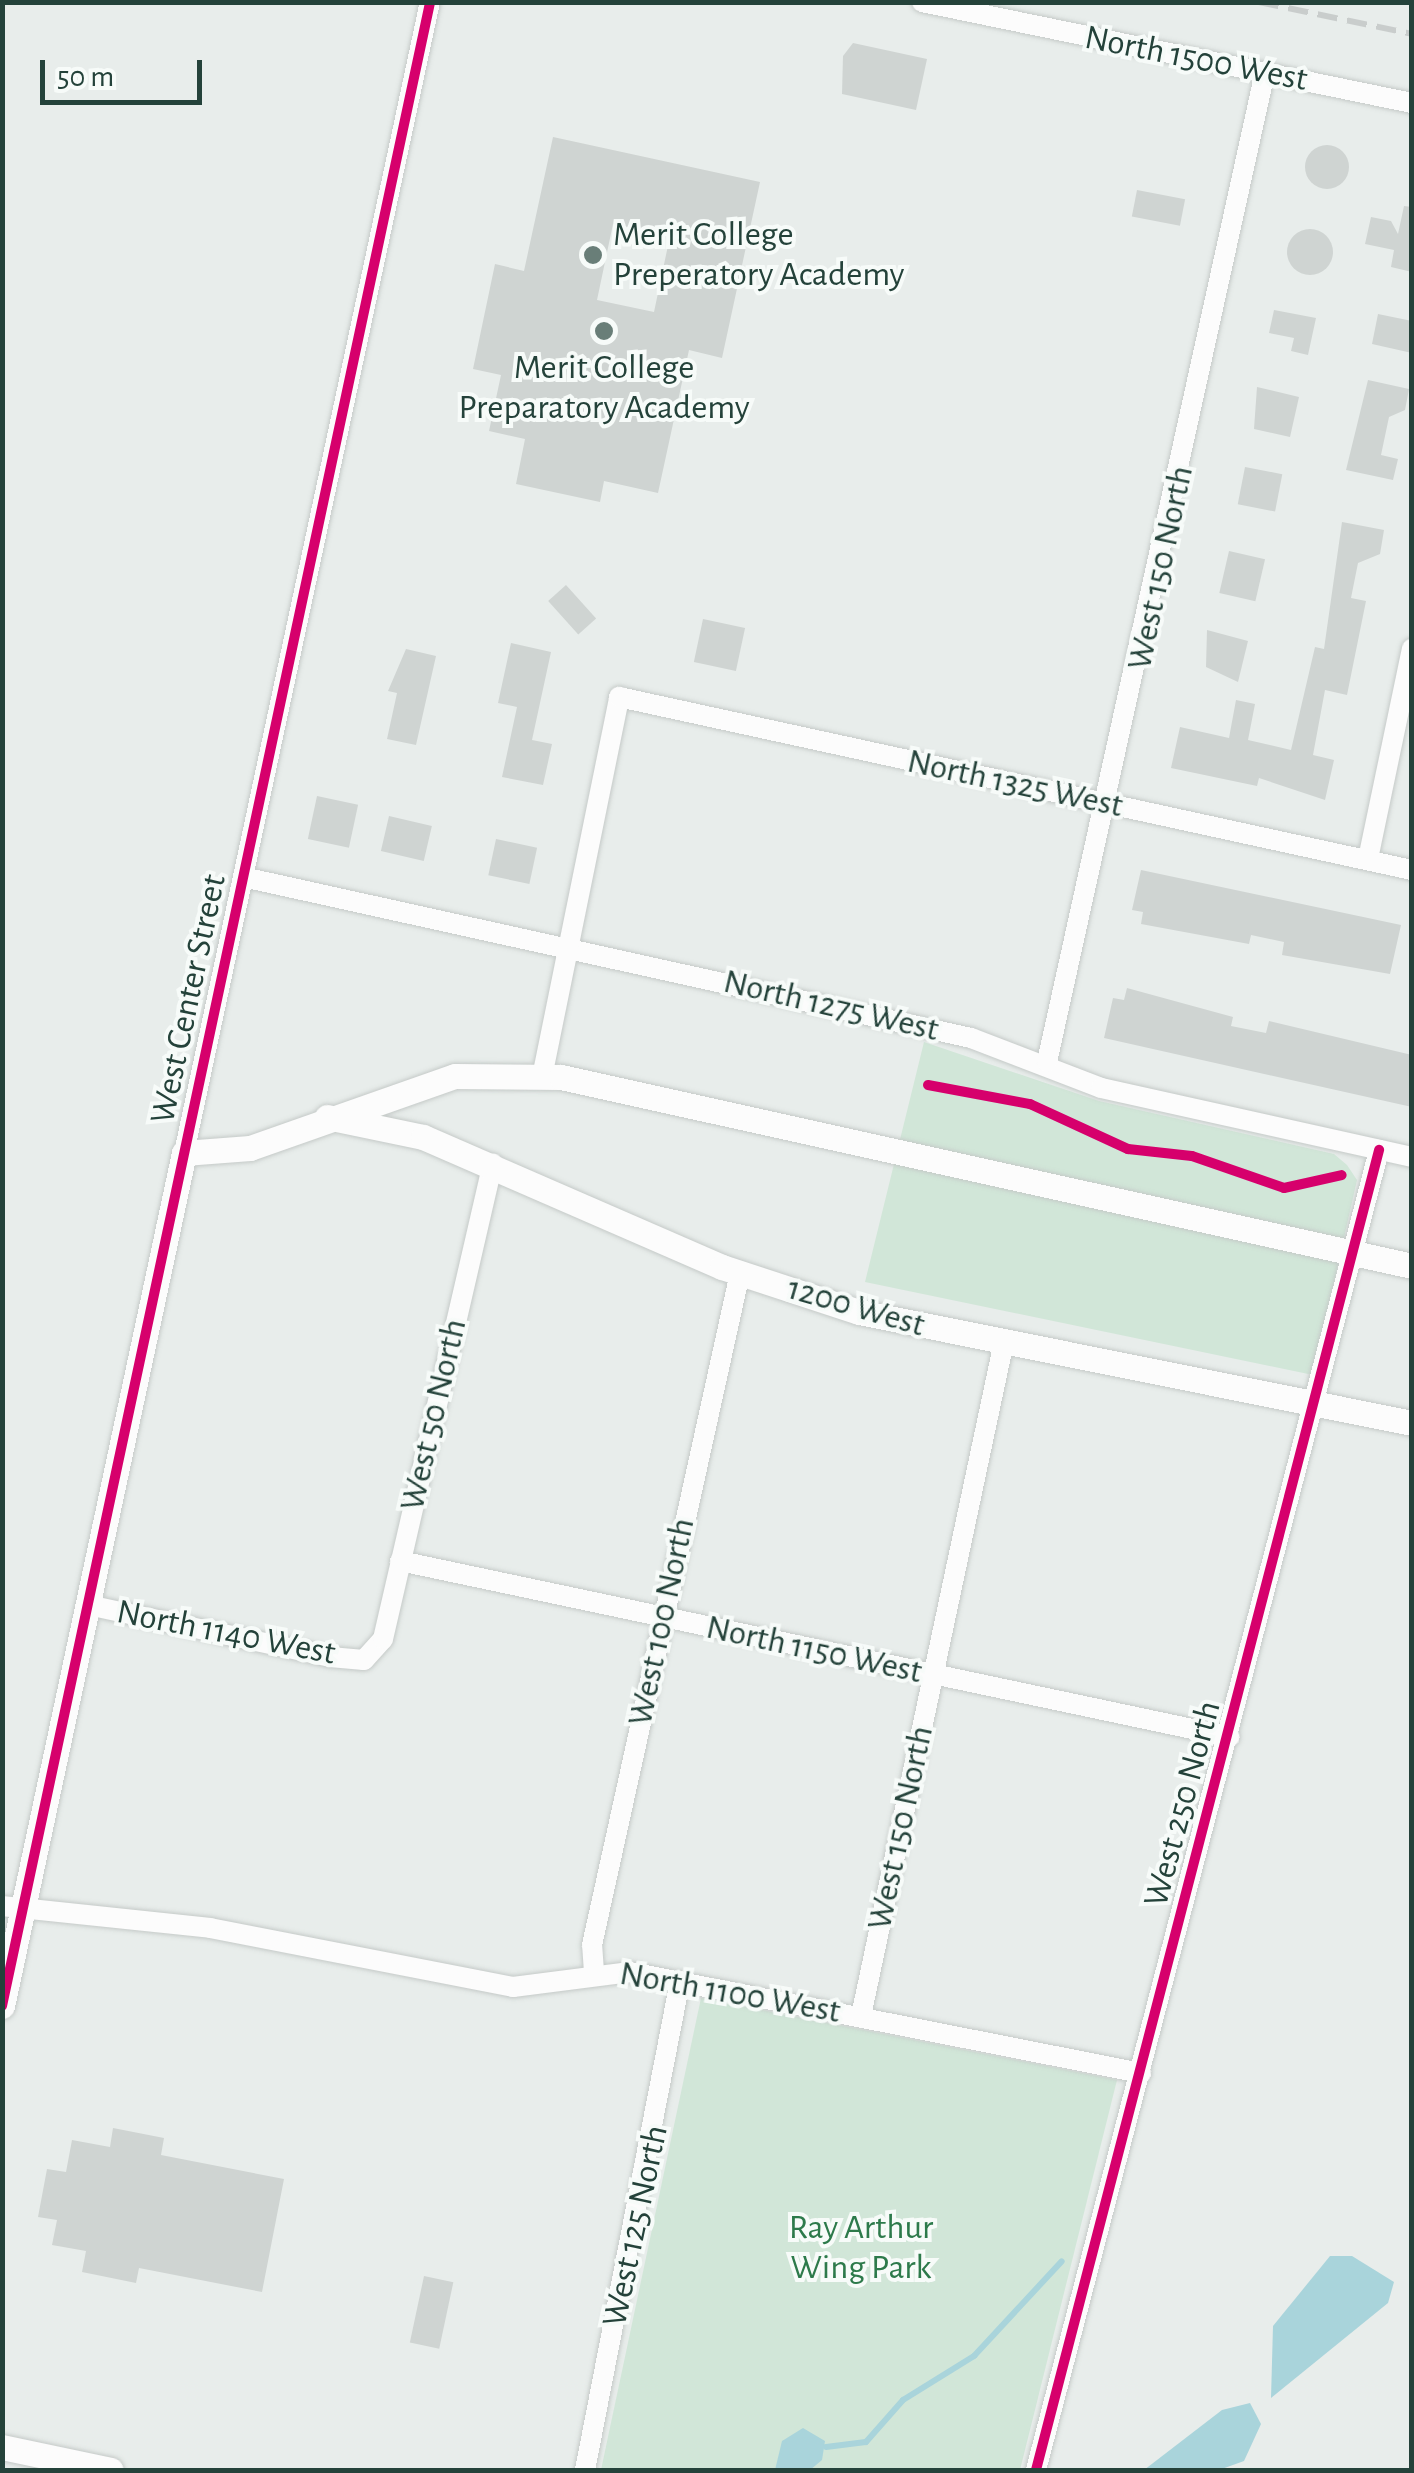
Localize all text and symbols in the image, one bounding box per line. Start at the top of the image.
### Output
street label: North 1500 West [1081,17,1311,101]
scale bar [45,40,208,102]
text: 50 m [57,62,114,92]
place label: Merit College Preperatory Academy [613,214,905,296]
marker: Merit College Preperatory Academy [582,244,604,266]
marker: Merit College Preparatory Academy [593,320,615,342]
place label: Merit College Preparatory Academy [458,347,750,429]
street label: West 150 North [1119,462,1203,674]
street label: North 1325 West [903,741,1127,827]
street label: West Center Street [142,871,236,1127]
street label: North 1275 West [719,961,943,1051]
street label: 1200 West [783,1267,929,1347]
street label: West 50 North [392,1315,476,1515]
street label: West 100 North [620,1514,704,1730]
street label: North 1140 West [113,1591,339,1675]
street label: North 1150 West [702,1607,926,1693]
street label: West 250 North [1135,1697,1231,1911]
street label: West 150 North [859,1722,943,1934]
street label: North 1100 West [616,1953,844,2033]
street label: West 125 North [594,2121,678,2331]
park label: Ray Arthur Wing Park [789,2207,933,2289]

